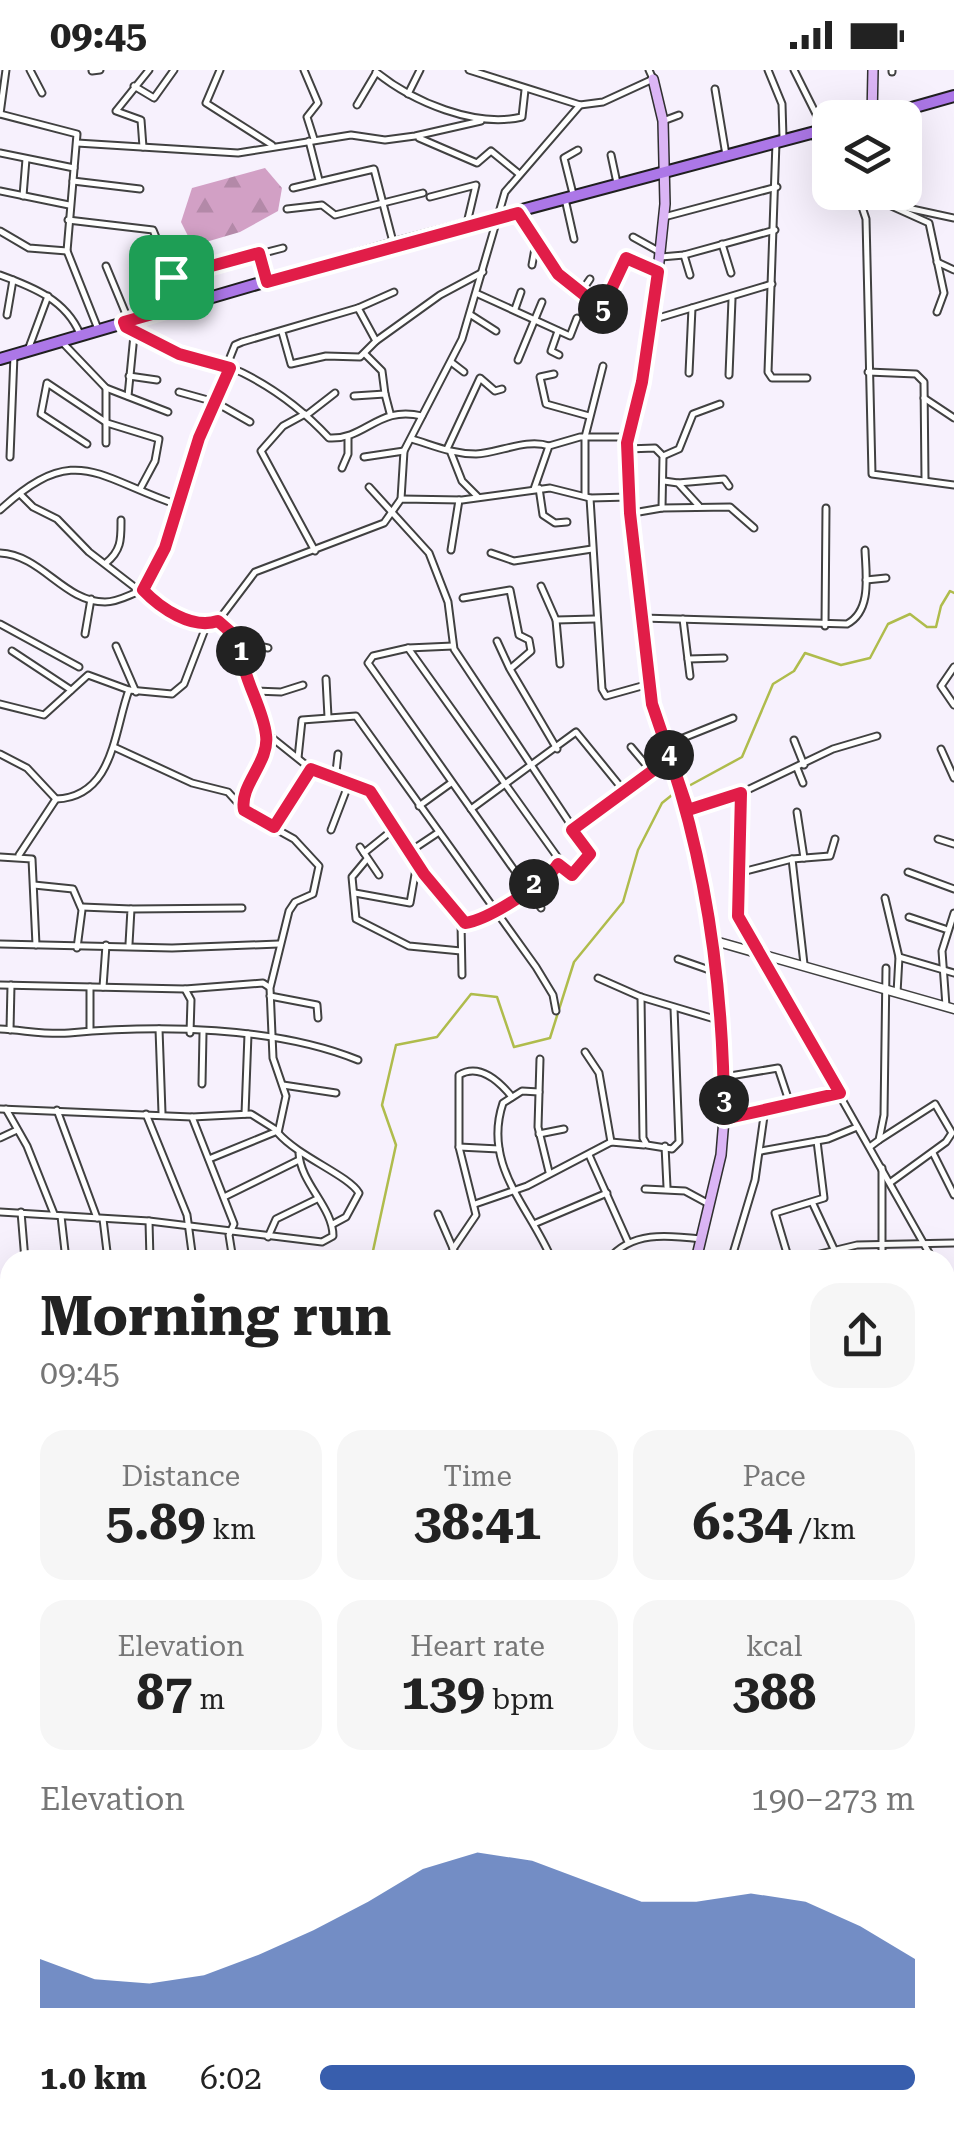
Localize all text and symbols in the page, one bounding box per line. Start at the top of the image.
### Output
text: 09:45 [50,13,147,57]
map controls [812,100,922,210]
button: layers [812,100,922,210]
pin [129,235,214,320]
icon: arrive [144,250,199,305]
pin: 5 [578,284,628,334]
text: 5 [595,292,611,325]
pin: 1 [216,626,266,676]
text: 1 [233,634,249,667]
pin: 4 [644,730,694,780]
text: 4 [661,738,677,771]
pin: 2 [509,859,559,909]
text: 2 [526,867,542,900]
pin: 3 [699,1075,749,1125]
text: 3 [716,1083,732,1116]
button: share [810,1283,915,1388]
text: Morning run [40,1284,391,1348]
text: 09:45 [40,1354,120,1392]
text: Distance [122,1460,240,1493]
text: Time [443,1460,512,1493]
text: Pace [743,1460,806,1493]
text: 5.89 [106,1493,205,1551]
text: 38:41 [414,1493,541,1551]
text: 6:34 [693,1493,792,1551]
text: km [205,1513,256,1546]
text: /km [792,1513,856,1546]
text: Elevation [117,1630,244,1663]
text: Heart rate [410,1630,545,1663]
text: kcal [746,1630,802,1663]
text: 87 [137,1663,193,1721]
text: 139 [401,1663,485,1721]
text: 388 [732,1663,816,1721]
text: m [193,1683,225,1716]
text: bpm [485,1683,554,1716]
text: Elevation [40,1780,185,1818]
text: 190–273 m [751,1780,915,1818]
text: 1.0 km [40,2059,147,2097]
text: 6:02 [200,2059,262,2097]

